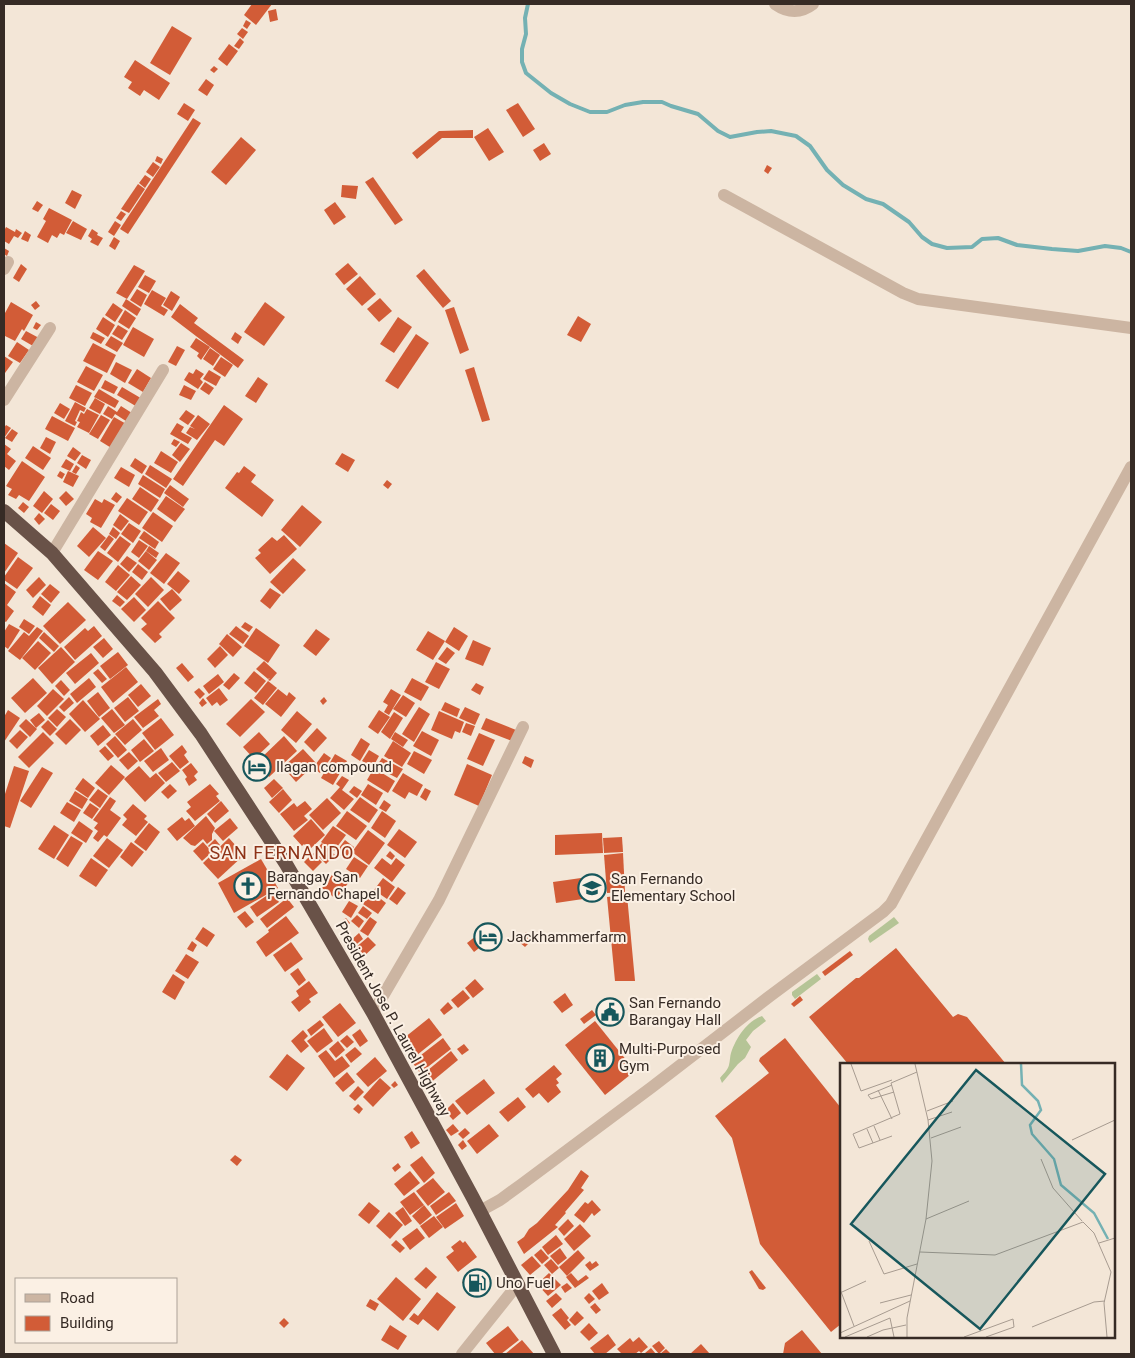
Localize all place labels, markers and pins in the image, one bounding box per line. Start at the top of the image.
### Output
hotel icon: Ilagan compound [242,752,272,782]
place label: Ilagan compound [276,758,392,776]
place label: Barangay San Fernando Chapel [267,868,380,903]
place label: San Fernando Elementary School [611,870,735,905]
church icon: Barangay San Fernando Chapel [233,871,263,901]
school or university icon: San Fernando Elementary School [577,873,607,903]
hotel icon: Jackhammerfarm [473,922,503,952]
place label: Jackhammerfarm [507,928,626,946]
place label: San Fernando Barangay Hall [629,994,721,1029]
public building icon: San Fernando Barangay Hall [595,997,625,1027]
place label: Multi-Purposed Gym [619,1040,721,1075]
building icon: Multi-Purposed Gym [585,1043,615,1073]
fuel station icon: Uno Fuel [462,1268,492,1298]
place label: Uno Fuel [496,1274,554,1292]

